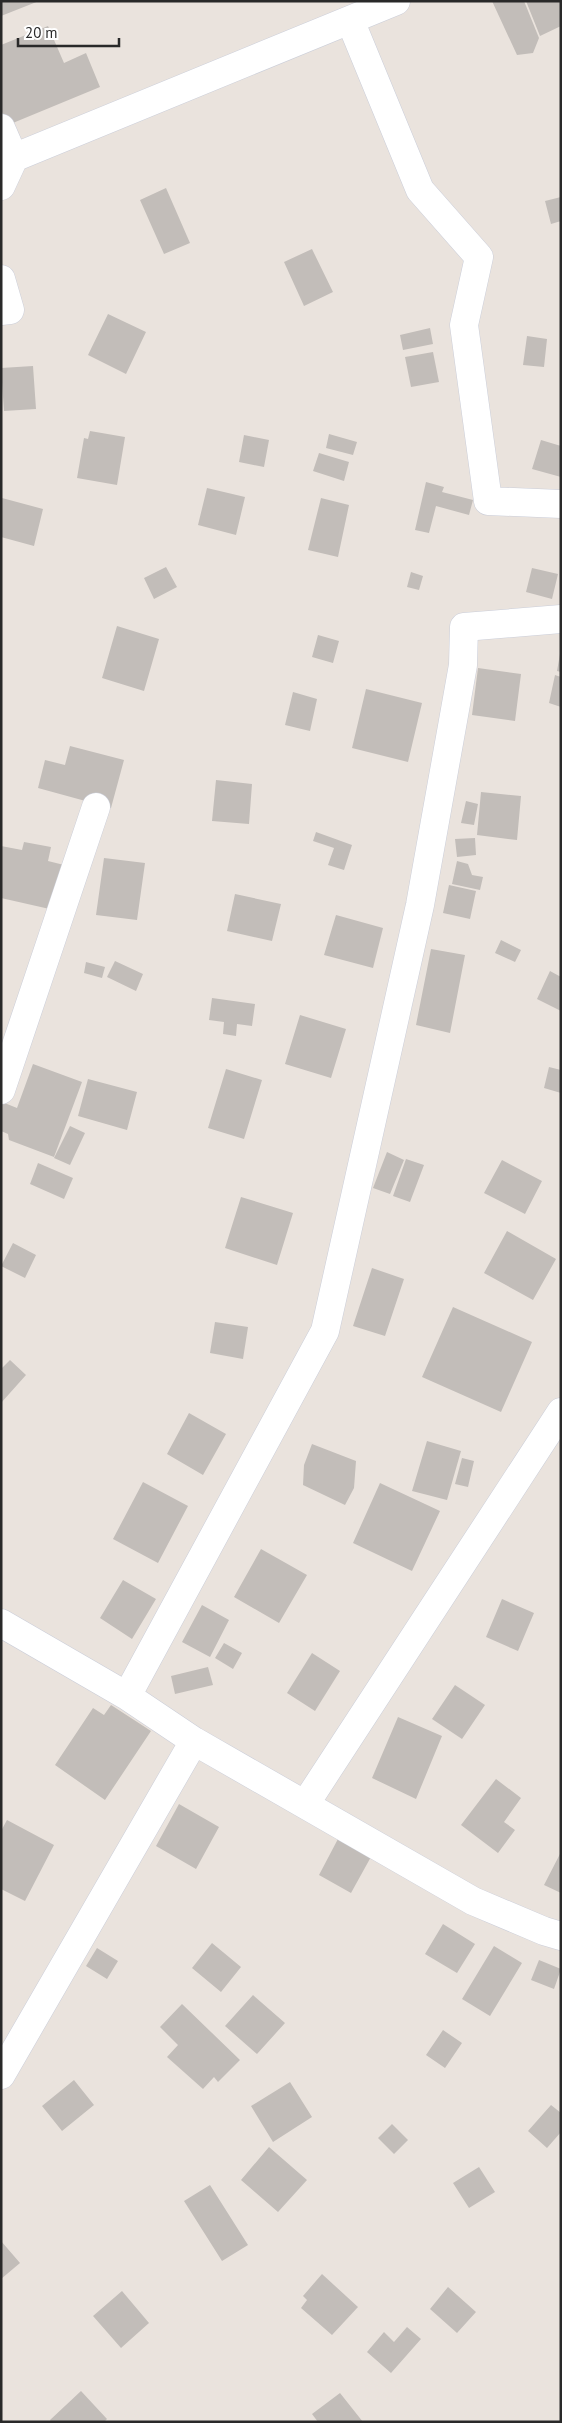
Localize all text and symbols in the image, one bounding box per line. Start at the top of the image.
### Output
scale bar [18,15,119,47]
text: 20 m [25,23,58,42]

